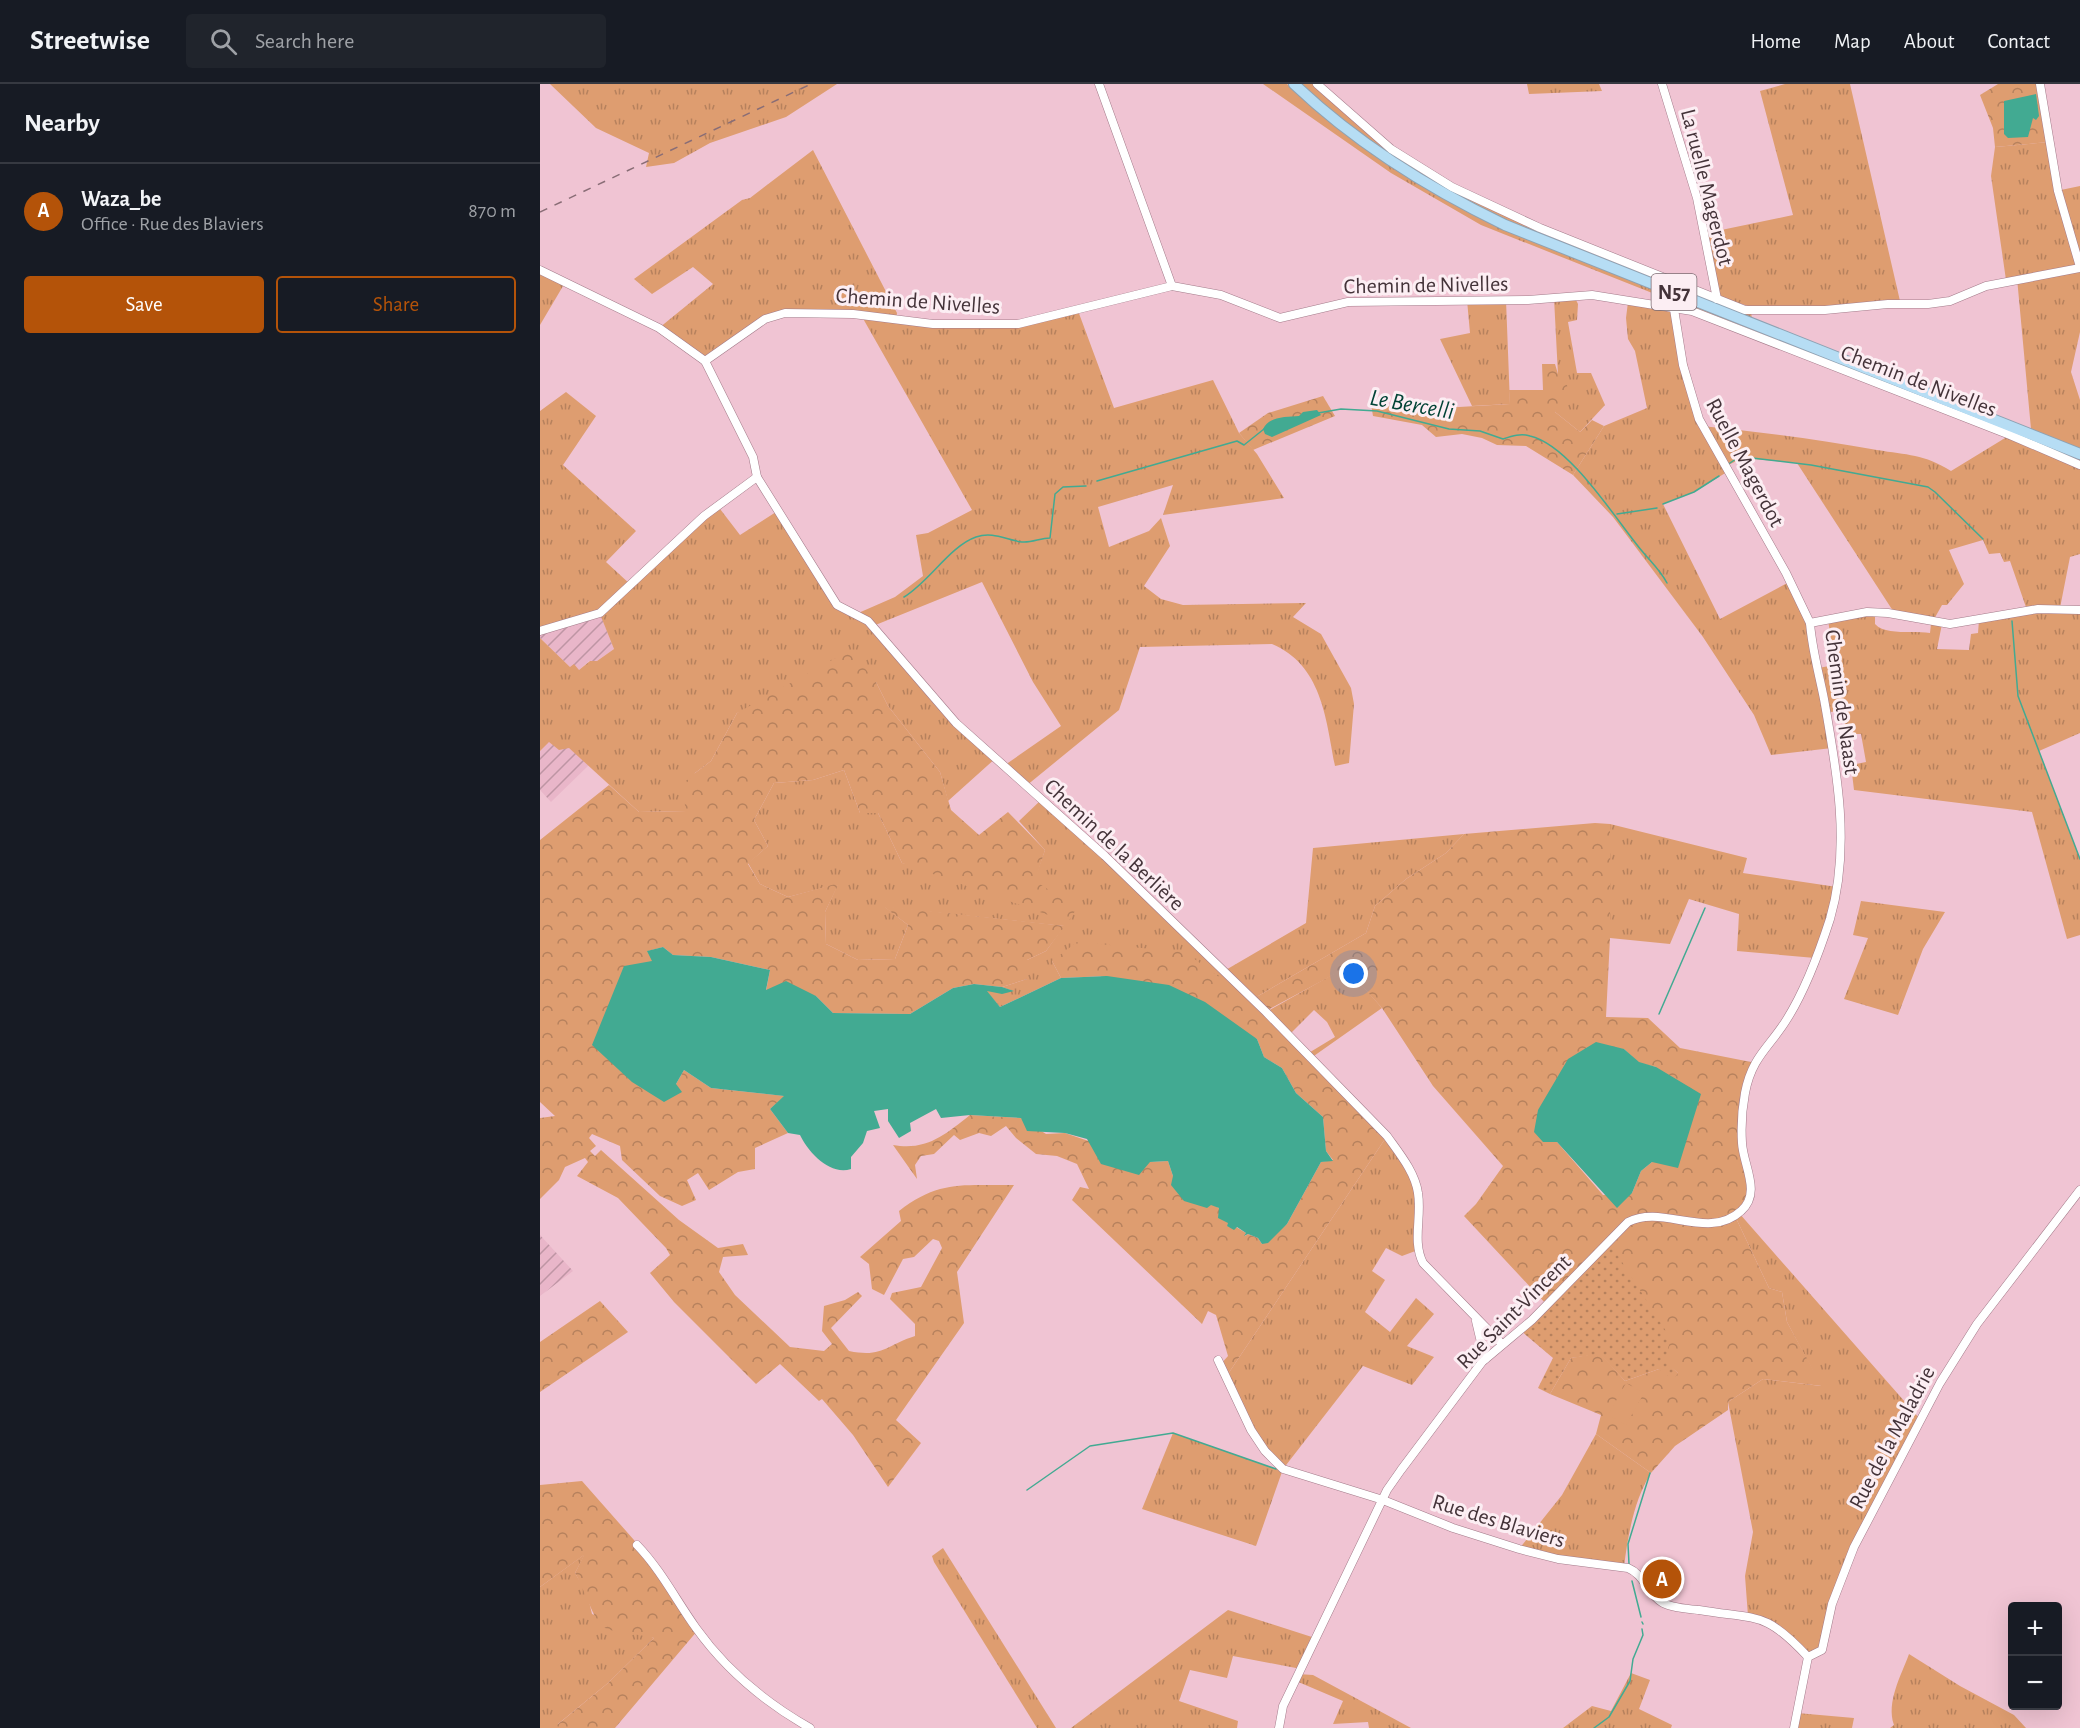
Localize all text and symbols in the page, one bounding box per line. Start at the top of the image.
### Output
search box [186,14,606,68]
icon: search [207,25,240,58]
text: Streetwise [30,27,150,55]
text: Search here [255,30,354,52]
text: Home [1750,31,1801,52]
text: Map [1834,31,1871,52]
text: About [1904,31,1954,52]
text: Contact [1987,31,2050,52]
street label: La ruelle Magerdot [1677,107,1737,268]
text: Nearby [24,110,100,136]
text: Waza_be [81,188,161,210]
text: A [38,201,50,221]
text: 870 m [468,201,516,221]
text: Office · Rue des Blaviers [81,214,264,234]
street label: Chemin de Nivelles [1343,273,1509,297]
road number: N57 [1652,274,1696,310]
button: Save [24,276,264,333]
button: Share [276,276,516,333]
street label: Chemin de Nivelles [835,284,1001,318]
street label: Chemin de Nivelles [1838,341,1999,421]
water label: Le Bercelli [1368,386,1456,424]
street label: Ruelle Magerdot [1702,395,1788,530]
street label: Chemin de Naast [1821,628,1863,776]
street label: Chemin de la Berlière [1040,775,1188,915]
your location [1339,959,1368,988]
street label: Rue Saint-Vincent [1452,1250,1575,1373]
street label: Rue de la Maladrie [1845,1363,1939,1512]
street label: Rue des Blaviers [1430,1490,1568,1552]
pin: A [1642,1556,1682,1602]
map controls [2008,1602,2062,1710]
button: + [2008,1602,2062,1656]
button: − [2008,1656,2062,1710]

